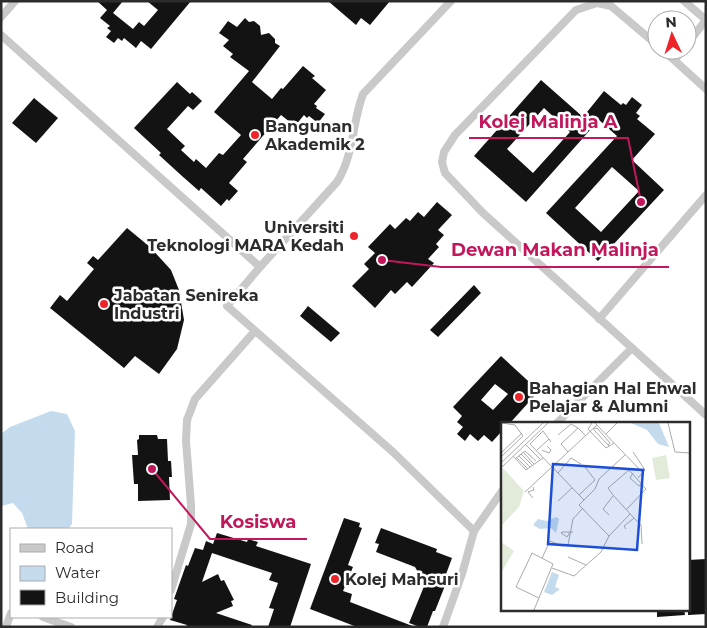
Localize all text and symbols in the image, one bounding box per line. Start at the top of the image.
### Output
north arrow [647,10,697,60]
text: N [665,13,677,31]
callout: Kolej Malinja A [469,105,628,138]
text: Kolej Malinja A [478,111,618,133]
place label: Bangunan Akademik 2 [264,117,365,154]
marker: Bangunan Akademik 2 [249,129,261,141]
place label: Universiti Teknologi MARA Kedah [147,218,344,255]
marker: Universiti Teknologi MARA Kedah [348,230,360,242]
callout: Dewan Makan Malinja [441,234,669,267]
text: Dewan Makan Malinja [451,239,659,261]
place label: Jabatan Senireka Industri [113,286,259,323]
marker: Jabatan Senireka Industri [98,298,110,310]
place label: Bahagian Hal Ehwal Pelajar & Alumni [529,379,697,416]
marker: Bahagian Hal Ehwal Pelajar & Alumni [513,391,525,403]
inset map [501,422,690,610]
callout: Kosiswa [210,506,307,539]
text: Kosiswa [220,511,296,533]
legend [10,528,172,618]
text: Road [55,538,94,557]
text: Water [55,563,101,582]
place label: Kolej Mahsuri [345,570,459,589]
marker: Kolej Mahsuri [329,573,341,585]
text: Building [55,588,119,607]

